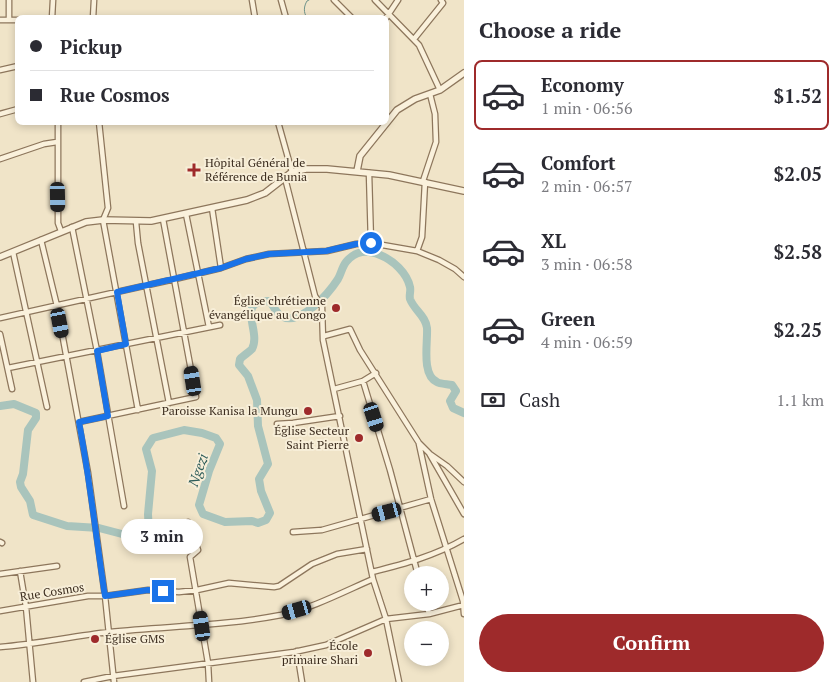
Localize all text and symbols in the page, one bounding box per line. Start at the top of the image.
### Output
text: Choose a ride [479,15,621,44]
text: Pickup [60,34,122,59]
text: Economy [541,72,624,97]
icon: car [481,73,526,118]
text: Rue Cosmos [60,82,170,107]
text: $1.52 [773,83,822,108]
text: 1 min · 06:56 [541,97,633,119]
text: Comfort [541,150,616,175]
icon: car [481,151,526,196]
place label: Hôpital Général de Référence de Bunia [205,155,307,184]
text: $2.05 [773,161,822,186]
marker: Hôpital Général de Référence de Bunia [187,163,201,177]
text: 2 min · 06:57 [541,175,633,197]
car [50,182,65,212]
text: XL [541,228,566,253]
icon: car [481,229,526,274]
route start [360,232,382,254]
text: $2.58 [773,239,822,264]
text: 3 min · 06:58 [541,253,633,275]
place label: Église chrétienne évangélique au Congo [209,293,326,322]
marker: Église chrétienne évangélique au Congo [330,302,342,314]
text: Green [541,306,595,331]
car [49,307,70,339]
icon: car [481,307,526,352]
text: $2.25 [773,317,822,342]
text: 4 min · 06:59 [541,331,633,353]
car [183,365,202,397]
icon: cash [479,386,507,414]
text: Cash [519,387,560,412]
text: 1.1 km [777,389,824,411]
car [362,400,385,434]
place label: Paroisse Kanisa la Mungu [162,403,298,418]
marker: Paroisse Kanisa la Mungu [302,405,314,417]
place label: Église Secteur Saint Pierre [274,423,349,452]
marker: Église Secteur Saint Pierre [353,432,365,444]
water label: Ngezi [183,451,212,490]
car [370,501,403,523]
callout: 3 min [122,518,204,554]
text: 3 min [140,525,184,547]
map controls [404,566,449,666]
button: + [404,566,449,611]
street label: Rue Cosmos [19,579,85,604]
route end [152,580,174,602]
car [280,599,313,621]
car [192,610,211,642]
button: Confirm [479,614,824,672]
button: − [404,621,449,666]
place label: Église GMS [105,631,165,646]
marker: Église GMS [89,633,101,645]
place label: École primaire Shari [282,638,358,667]
marker: École primaire Shari [362,647,374,659]

